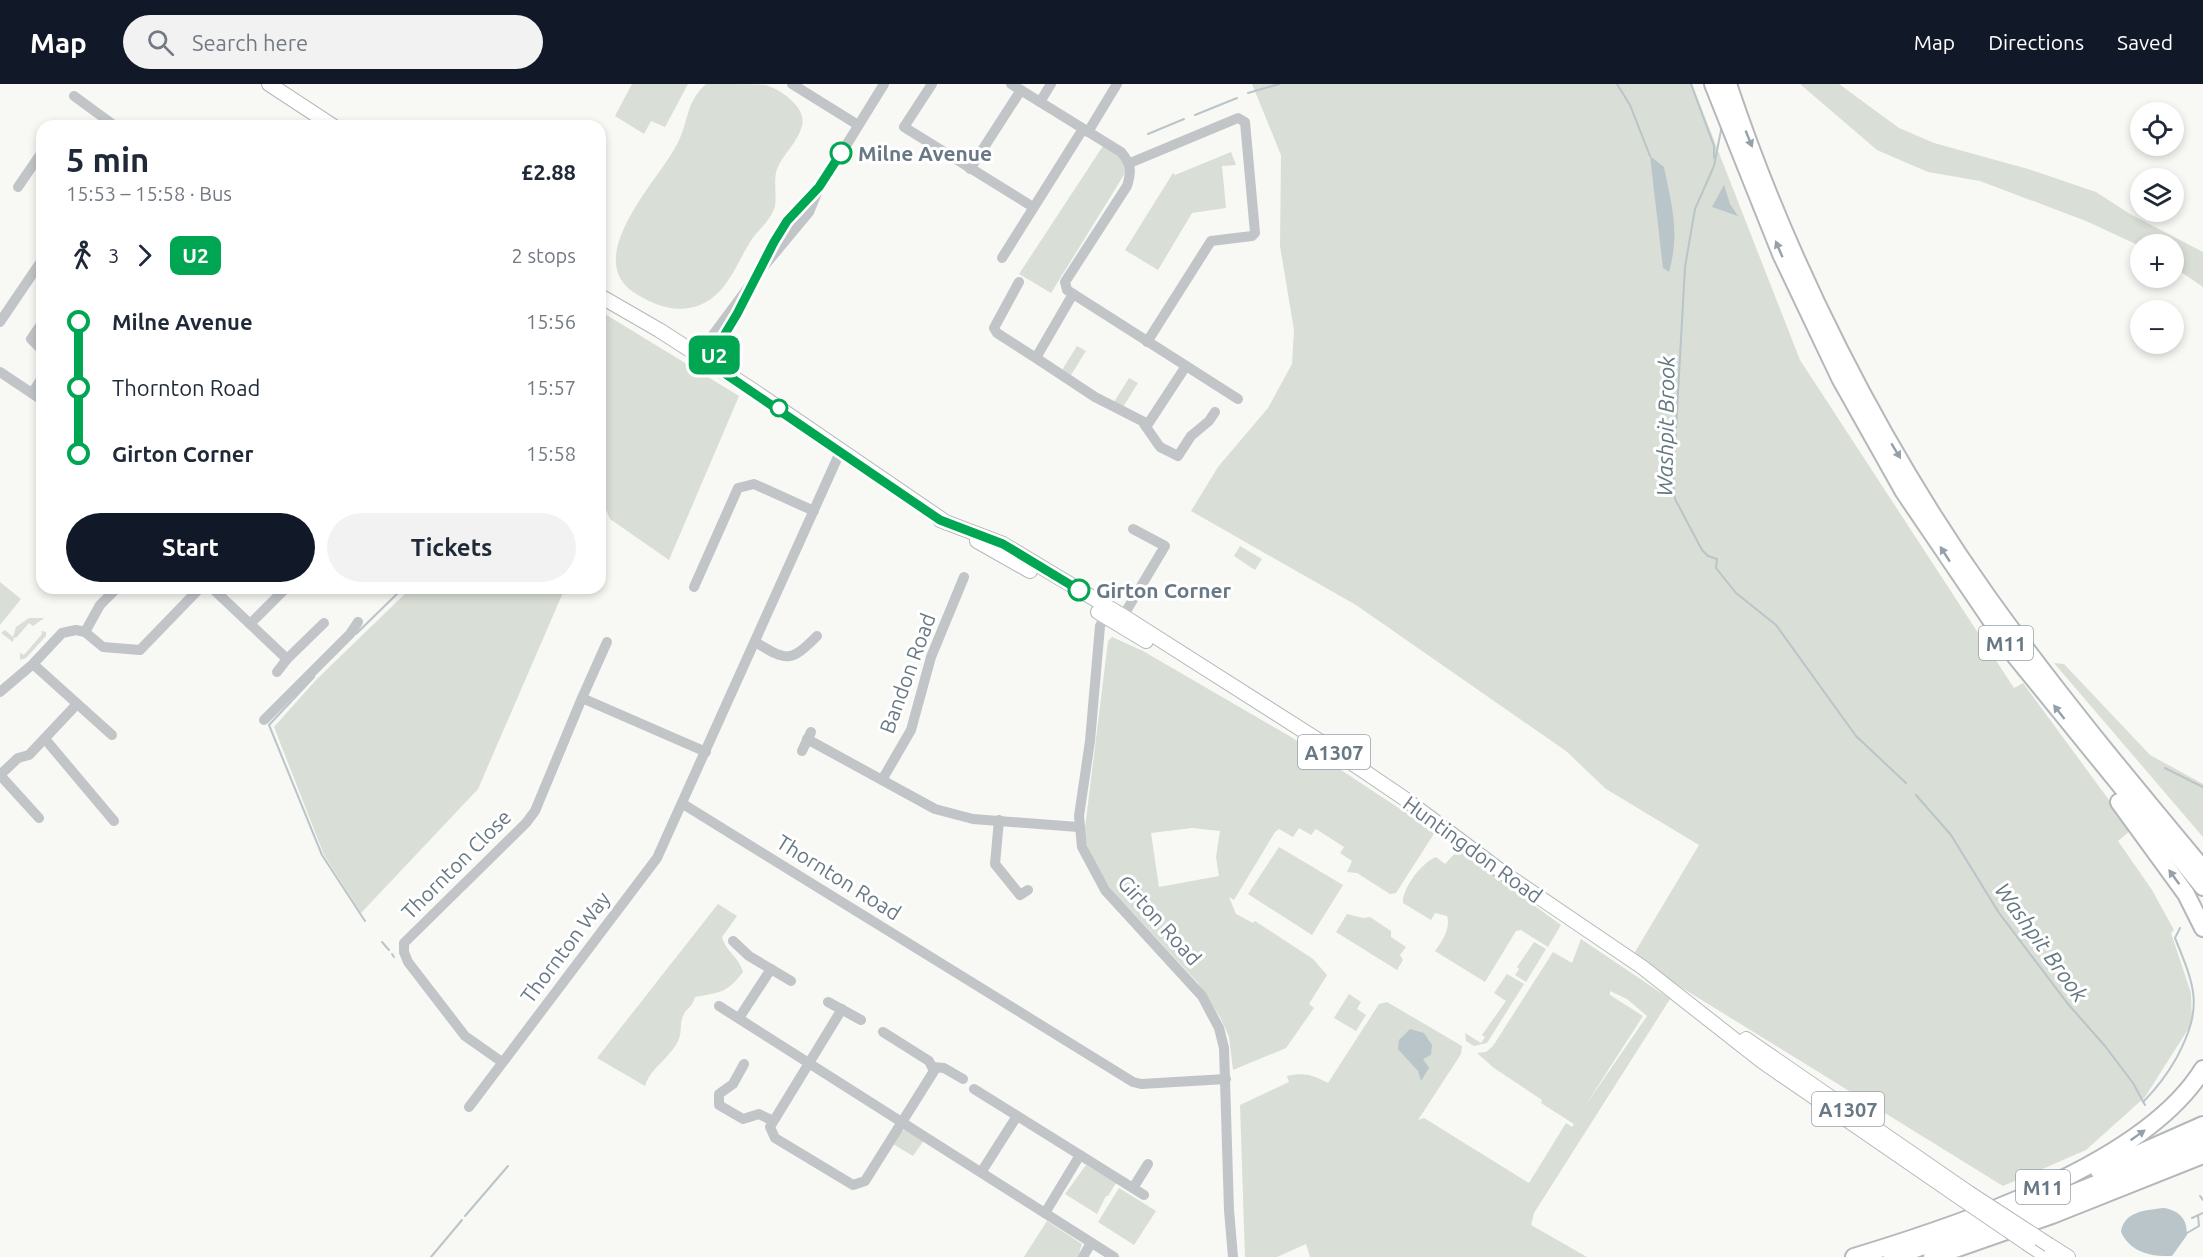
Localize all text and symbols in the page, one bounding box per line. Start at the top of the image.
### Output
search box [123,15,543,69]
icon: search [144,26,177,59]
text: Map [30,27,87,58]
text: Search here [192,30,308,55]
text: Map [1914,30,1955,54]
text: Directions [1988,30,2084,54]
text: Saved [2117,30,2173,54]
map controls [2130,102,2184,354]
button: locate [2130,102,2184,156]
one-way arrow [1745,130,1754,148]
text: 5 min [66,141,149,178]
place label: Milne Avenue [858,141,992,165]
marker: Milne Avenue [830,142,852,164]
text: £2.88 [521,159,576,184]
button: layers [2130,168,2184,222]
text: 15:53 – 15:58 · Bus [66,182,232,205]
button: + [2130,234,2184,288]
icon: walk [66,239,99,272]
icon: forward [128,239,161,272]
one-way arrow [1774,240,1783,258]
text: U2 [182,243,209,267]
text: 3 [108,244,119,267]
text: 2 stops [512,244,576,267]
button: − [2130,300,2184,354]
text: Milne Avenue [112,309,253,334]
text: 15:56 [526,310,576,333]
line badge: U2 [687,336,741,374]
text: U2 [701,343,727,367]
water label: Washpit Brook [1651,355,1679,497]
text: Thornton Road [112,375,260,400]
text: 15:57 [526,376,576,399]
unlabelled marker [770,399,788,417]
text: Girton Corner [112,441,254,466]
text: 15:58 [526,442,576,465]
one-way arrow [1891,443,1901,460]
button: Start [66,513,315,582]
button: Tickets [327,513,576,582]
one-way arrow [1939,547,1951,563]
place label: Girton Corner [1096,578,1232,602]
marker: Girton Corner [1068,579,1090,601]
street label: Bandon Road [874,610,940,736]
road number: M11 [1979,626,2033,660]
one-way arrow [2053,704,2066,720]
road number: A1307 [1298,735,1370,769]
street label: Huntingdon Road [1399,791,1547,907]
street label: Thornton Close [396,804,516,924]
street label: Thornton Road [773,829,905,925]
street label: Girton Road [1113,870,1207,970]
one-way arrow [2168,870,2180,886]
water label: Washpit Brook [1991,878,2094,1007]
street label: Thornton Way [515,887,615,1007]
road number: A1307 [1812,1092,1884,1126]
one-way arrow [2130,1129,2146,1141]
road number: M11 [2016,1170,2070,1204]

